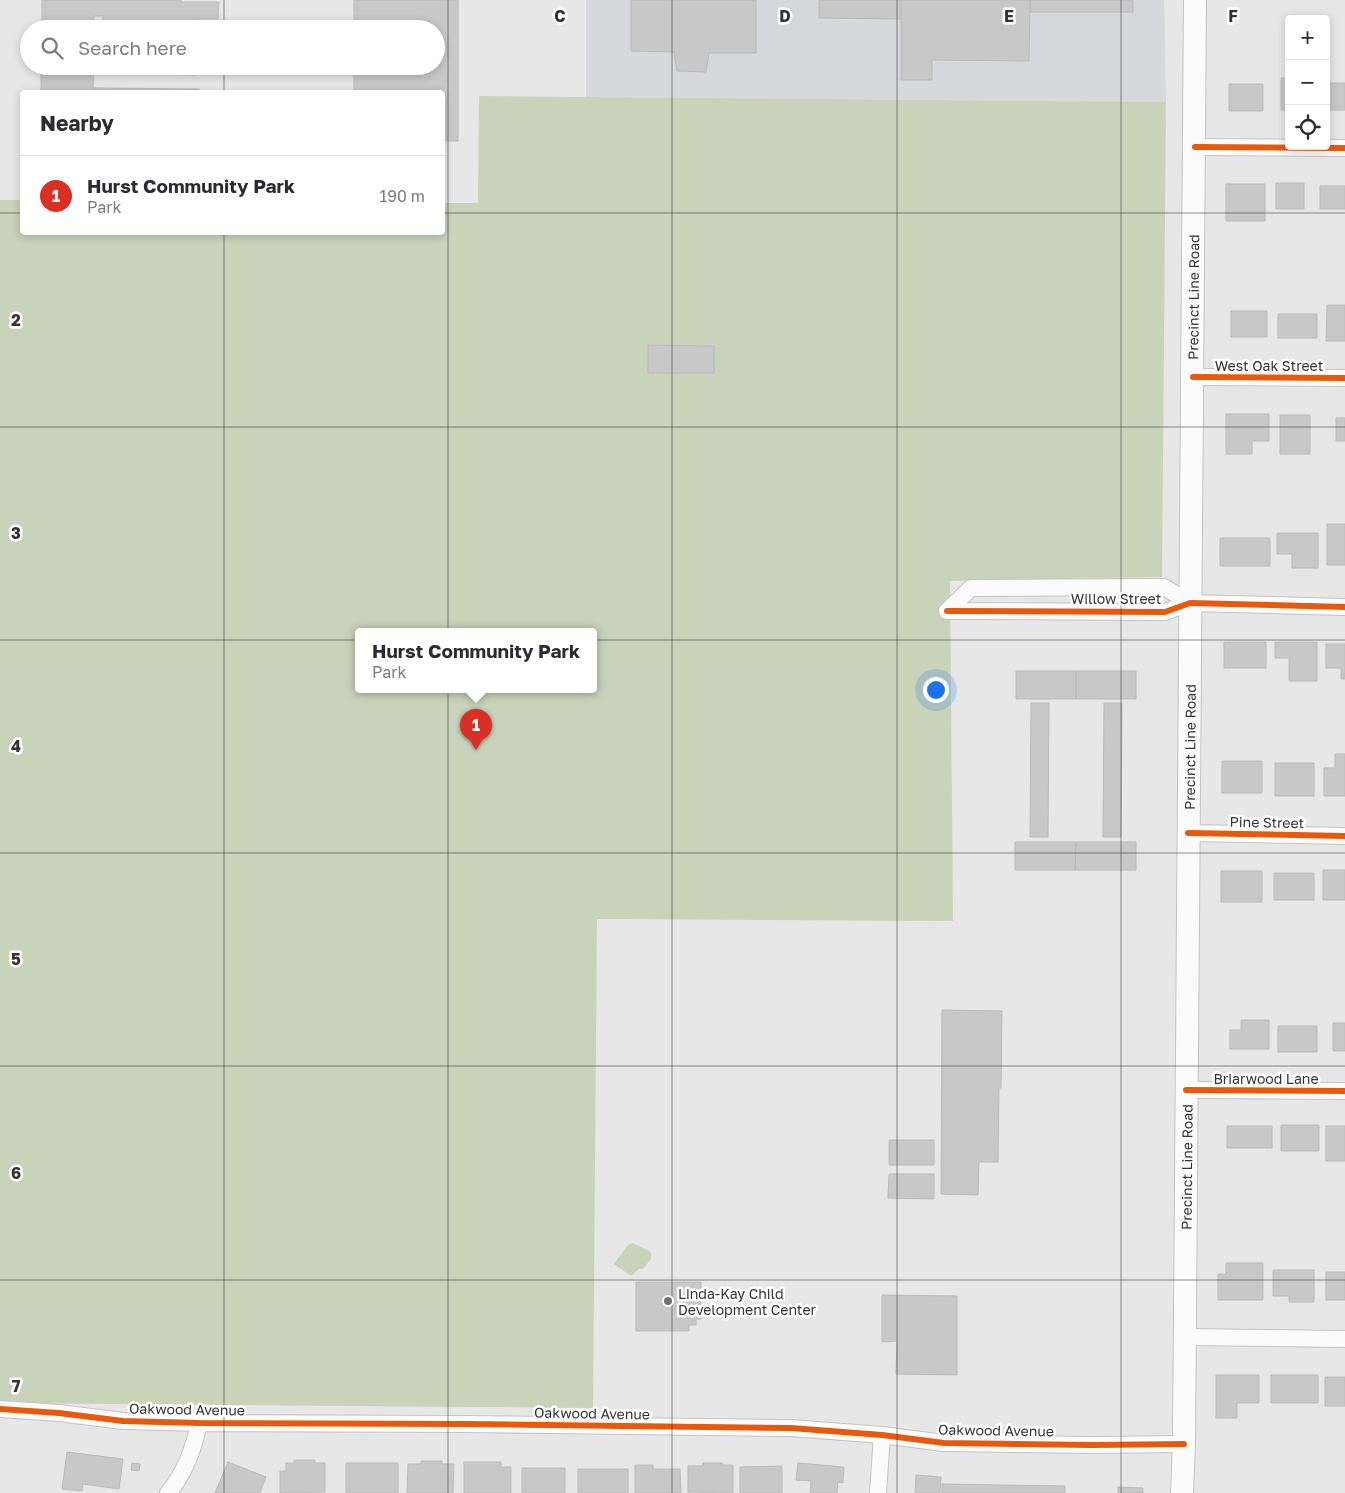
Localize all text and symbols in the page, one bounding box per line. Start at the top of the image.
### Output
text: C [554,6,566,26]
text: D [779,6,791,26]
text: E [1004,6,1014,26]
text: F [1228,6,1238,26]
map controls [1285,15,1330,150]
button: + [1285,15,1330,60]
search box [20,20,445,75]
icon: search [38,34,66,62]
text: Search here [78,36,187,59]
button: − [1285,60,1330,105]
button: locate [1285,105,1330,150]
text: Nearby [40,110,114,136]
text: Hurst Community Park [87,174,295,197]
text: 1 [52,186,60,206]
text: 190 m [379,186,425,206]
text: Park [87,197,122,217]
street label: Precinct Line Road [1184,234,1202,360]
text: 2 [11,310,21,330]
street label: West Oak Street [1215,357,1323,374]
text: 3 [11,523,21,543]
street label: Willow Street [1071,590,1161,607]
popup [355,628,597,693]
text: Hurst Community Park [372,639,580,662]
text: Park [372,662,407,682]
your location [923,677,949,703]
street label: Precinct Line Road [1180,684,1198,810]
pin: 1 [460,709,492,750]
text: 4 [11,736,21,756]
street label: Pine Street [1230,813,1304,831]
text: 5 [11,949,21,969]
street label: Briarwood Lane [1213,1070,1319,1087]
street label: Precinct Line Road [1177,1104,1195,1230]
text: 6 [11,1163,21,1183]
place label: Linda-Kay Child Development Center [678,1285,817,1318]
marker: Linda-Kay Child Development Center [662,1295,674,1307]
text: 7 [12,1376,21,1396]
street label: Oakwood Avenue [129,1399,245,1419]
street label: Oakwood Avenue [534,1403,650,1423]
street label: Oakwood Avenue [938,1420,1054,1440]

